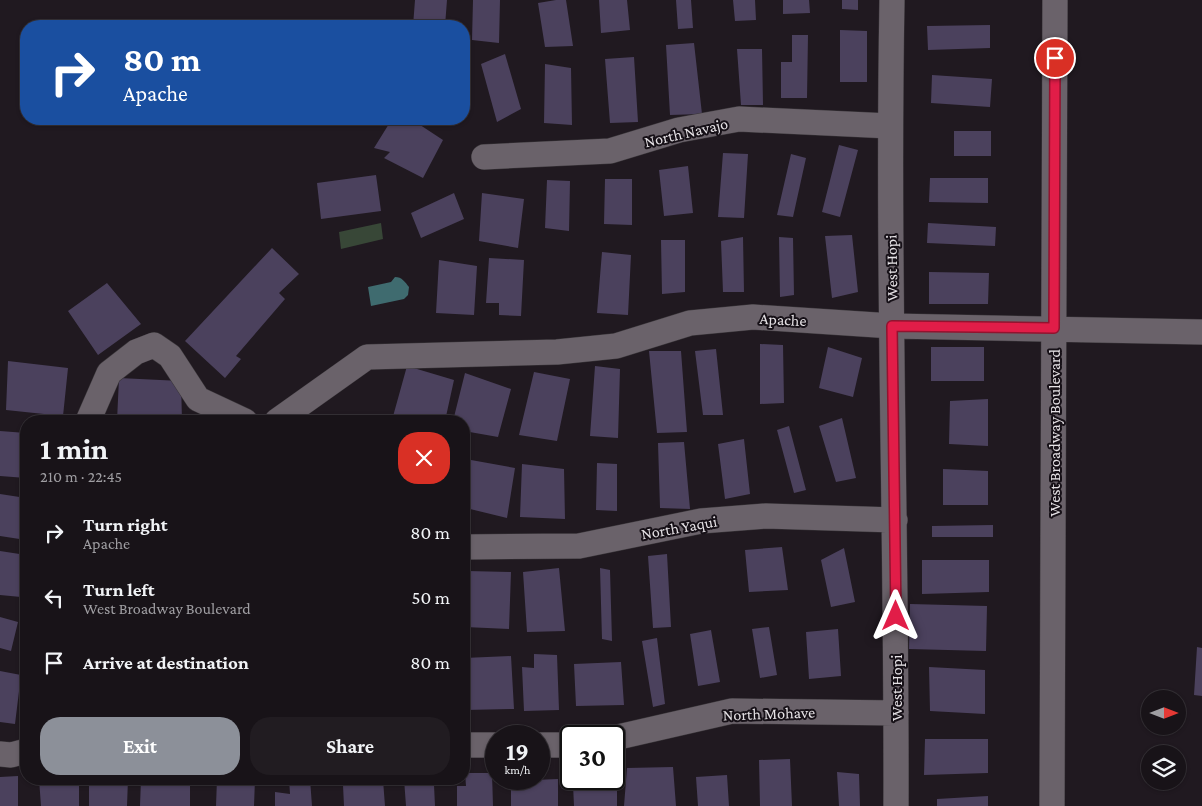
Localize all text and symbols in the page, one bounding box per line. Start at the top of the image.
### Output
pin [1034,37,1076,79]
icon: right [40,40,105,105]
text: 80 m [123,40,201,79]
icon: arrive [1041,44,1069,72]
text: Apache [123,81,188,106]
street label: North Navajo [643,115,730,151]
street label: West Hopi [882,235,902,301]
street label: Apache [759,310,807,330]
street label: West Broadway Boulevard [1046,349,1064,517]
text: 1 min [40,432,108,465]
button: close [398,432,450,484]
text: 210 m · 22:45 [40,468,122,485]
street label: North Yaqui [640,512,718,544]
text: Turn right [83,514,168,535]
icon: right [40,519,68,547]
text: 80 m [410,522,450,543]
text: Apache [83,535,130,552]
text: Turn left [83,579,155,600]
icon: left [40,584,68,612]
text: 50 m [411,587,450,608]
position arrow [869,589,921,641]
text: West Broadway Boulevard [83,600,251,617]
icon: arrive [40,649,68,677]
text: Arrive at destination [83,652,249,673]
text: 80 m [410,652,450,673]
street label: West Hopi [888,655,906,721]
north arrow [1141,690,1186,735]
map controls [1141,690,1186,790]
street label: North Mohave [723,703,815,724]
button: Exit [40,717,240,775]
button: Share [250,717,450,775]
speed limit sign: 30 [560,725,625,790]
text: 19 [506,738,529,765]
button: layers [1141,745,1186,790]
text: km/h [505,763,530,777]

